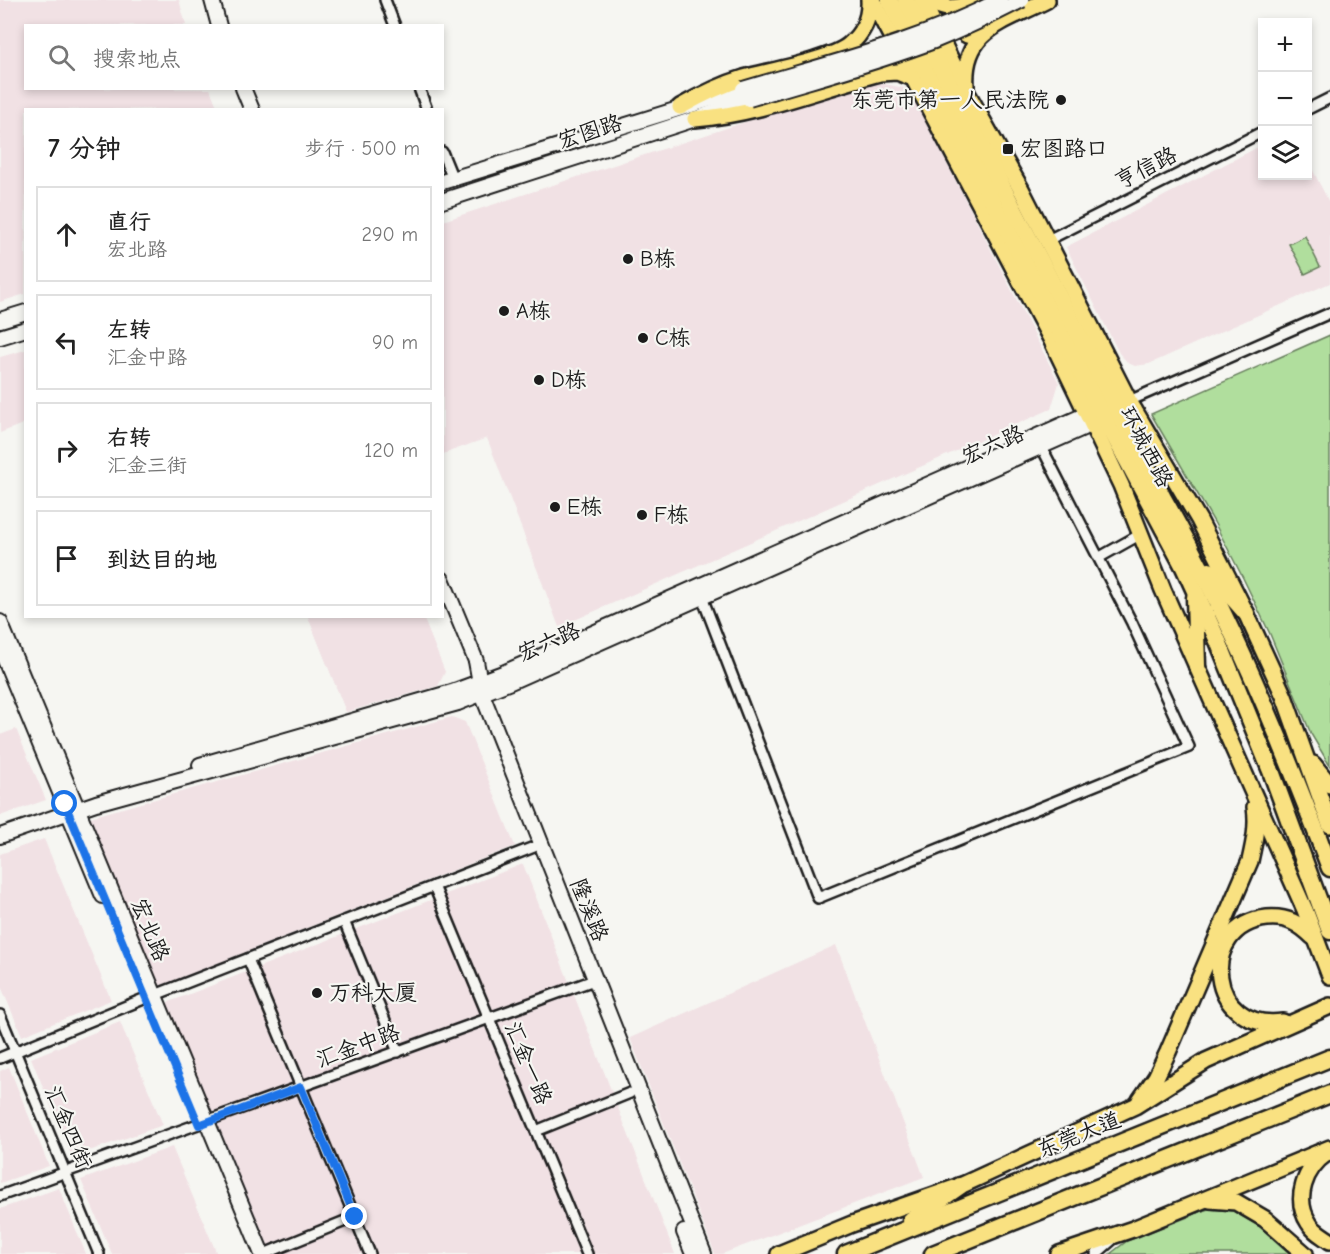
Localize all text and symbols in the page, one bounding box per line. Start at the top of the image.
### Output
map controls [1258,18,1312,180]
button: + [1258,18,1312,72]
search box [24,24,444,90]
icon: search [45,41,78,74]
text: 搜索地点 [93,46,181,72]
button: − [1258,72,1312,126]
place label: 东莞市第一人民法院 [851,87,1049,113]
marker: 东莞市第一人民法院 [1054,93,1068,107]
street label: 宏图路 [555,109,625,155]
button: layers [1258,126,1312,180]
text: 7 分钟 [48,134,121,164]
place label: 宏图路口 [1020,136,1108,162]
text: 步行 · 500 m [305,137,420,160]
street label: 亨信路 [1111,141,1181,195]
marker: 宏图路口 [1001,142,1015,156]
text: 直行 [107,209,151,235]
icon: ahead [50,218,83,251]
text: 290 m [362,223,418,246]
text: 宏北路 [107,238,167,261]
place label: B栋 [640,246,676,272]
marker: B栋 [621,252,635,266]
place label: A栋 [516,298,551,324]
marker: A栋 [497,304,511,318]
text: 左转 [107,317,151,343]
place label: C栋 [655,325,691,351]
icon: left [50,326,83,359]
text: 90 m [372,331,418,354]
marker: C栋 [636,331,650,345]
text: 汇金中路 [107,346,187,369]
place label: D栋 [551,367,587,393]
marker: D栋 [532,373,546,387]
street label: 环城西路 [1114,402,1178,492]
street label: 宏六路 [958,420,1028,470]
text: 右转 [107,425,151,451]
icon: right [50,434,83,467]
text: 120 m [364,439,418,462]
text: 汇金三街 [107,454,187,477]
place label: E栋 [567,494,602,520]
marker: E栋 [548,500,562,514]
place label: F栋 [654,502,689,528]
marker: F栋 [635,508,649,522]
icon: arrive [50,542,83,575]
text: 到达目的地 [107,547,217,573]
street label: 宏六路 [514,617,584,667]
route start [51,790,77,816]
street label: 隆溪路 [565,875,613,945]
street label: 宏北路 [125,895,175,965]
place label: 万科大厦 [329,980,417,1006]
marker: 万科大厦 [310,986,324,1000]
street label: 汇金一路 [499,1017,557,1109]
street label: 汇金中路 [312,1019,404,1073]
street label: 汇金四街 [39,1081,97,1173]
street label: 东莞大道 [1033,1106,1125,1164]
route end [341,1203,367,1229]

